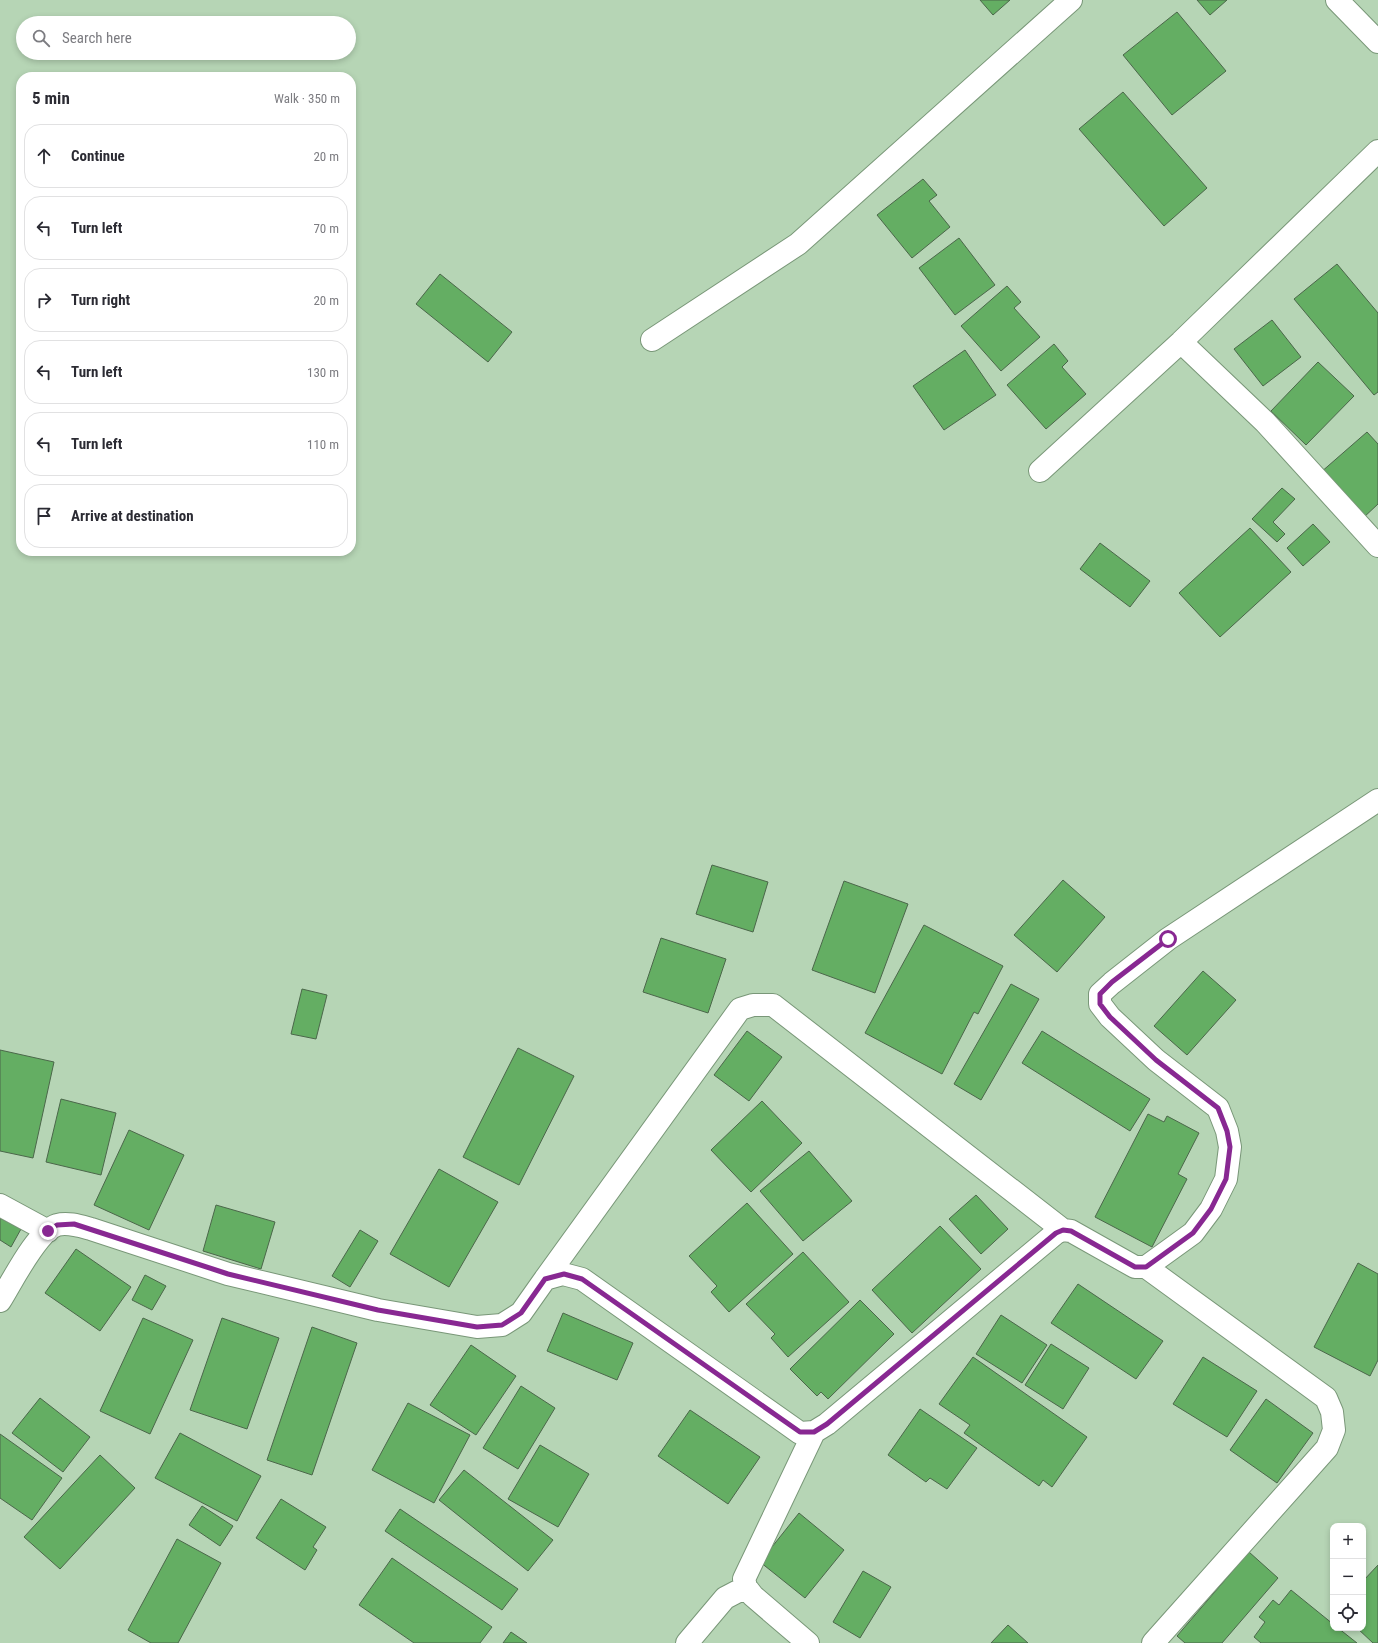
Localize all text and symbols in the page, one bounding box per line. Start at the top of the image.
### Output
search box [16,16,356,60]
icon: search [30,27,52,49]
text: Search here [62,29,132,47]
text: 5 min [32,88,70,108]
text: Walk · 350 m [274,91,340,106]
icon: ahead [33,145,55,167]
text: Continue [71,147,125,165]
text: 20 m [313,149,339,164]
icon: left [33,217,55,239]
text: Turn left [71,219,122,237]
text: 70 m [313,221,339,236]
icon: right [33,289,55,311]
text: Turn right [71,291,130,309]
text: 20 m [313,293,339,308]
icon: left [33,361,55,383]
text: Turn left [71,363,122,381]
text: 130 m [307,365,339,380]
icon: left [33,433,55,455]
text: Turn left [71,435,122,453]
text: 110 m [307,437,339,452]
icon: arrive [33,505,55,527]
text: Arrive at destination [71,507,194,525]
route start [1159,930,1177,948]
route end [39,1222,57,1240]
map controls [1330,1523,1366,1631]
button: + [1330,1523,1366,1559]
button: − [1330,1559,1366,1595]
button: locate [1330,1595,1366,1631]

